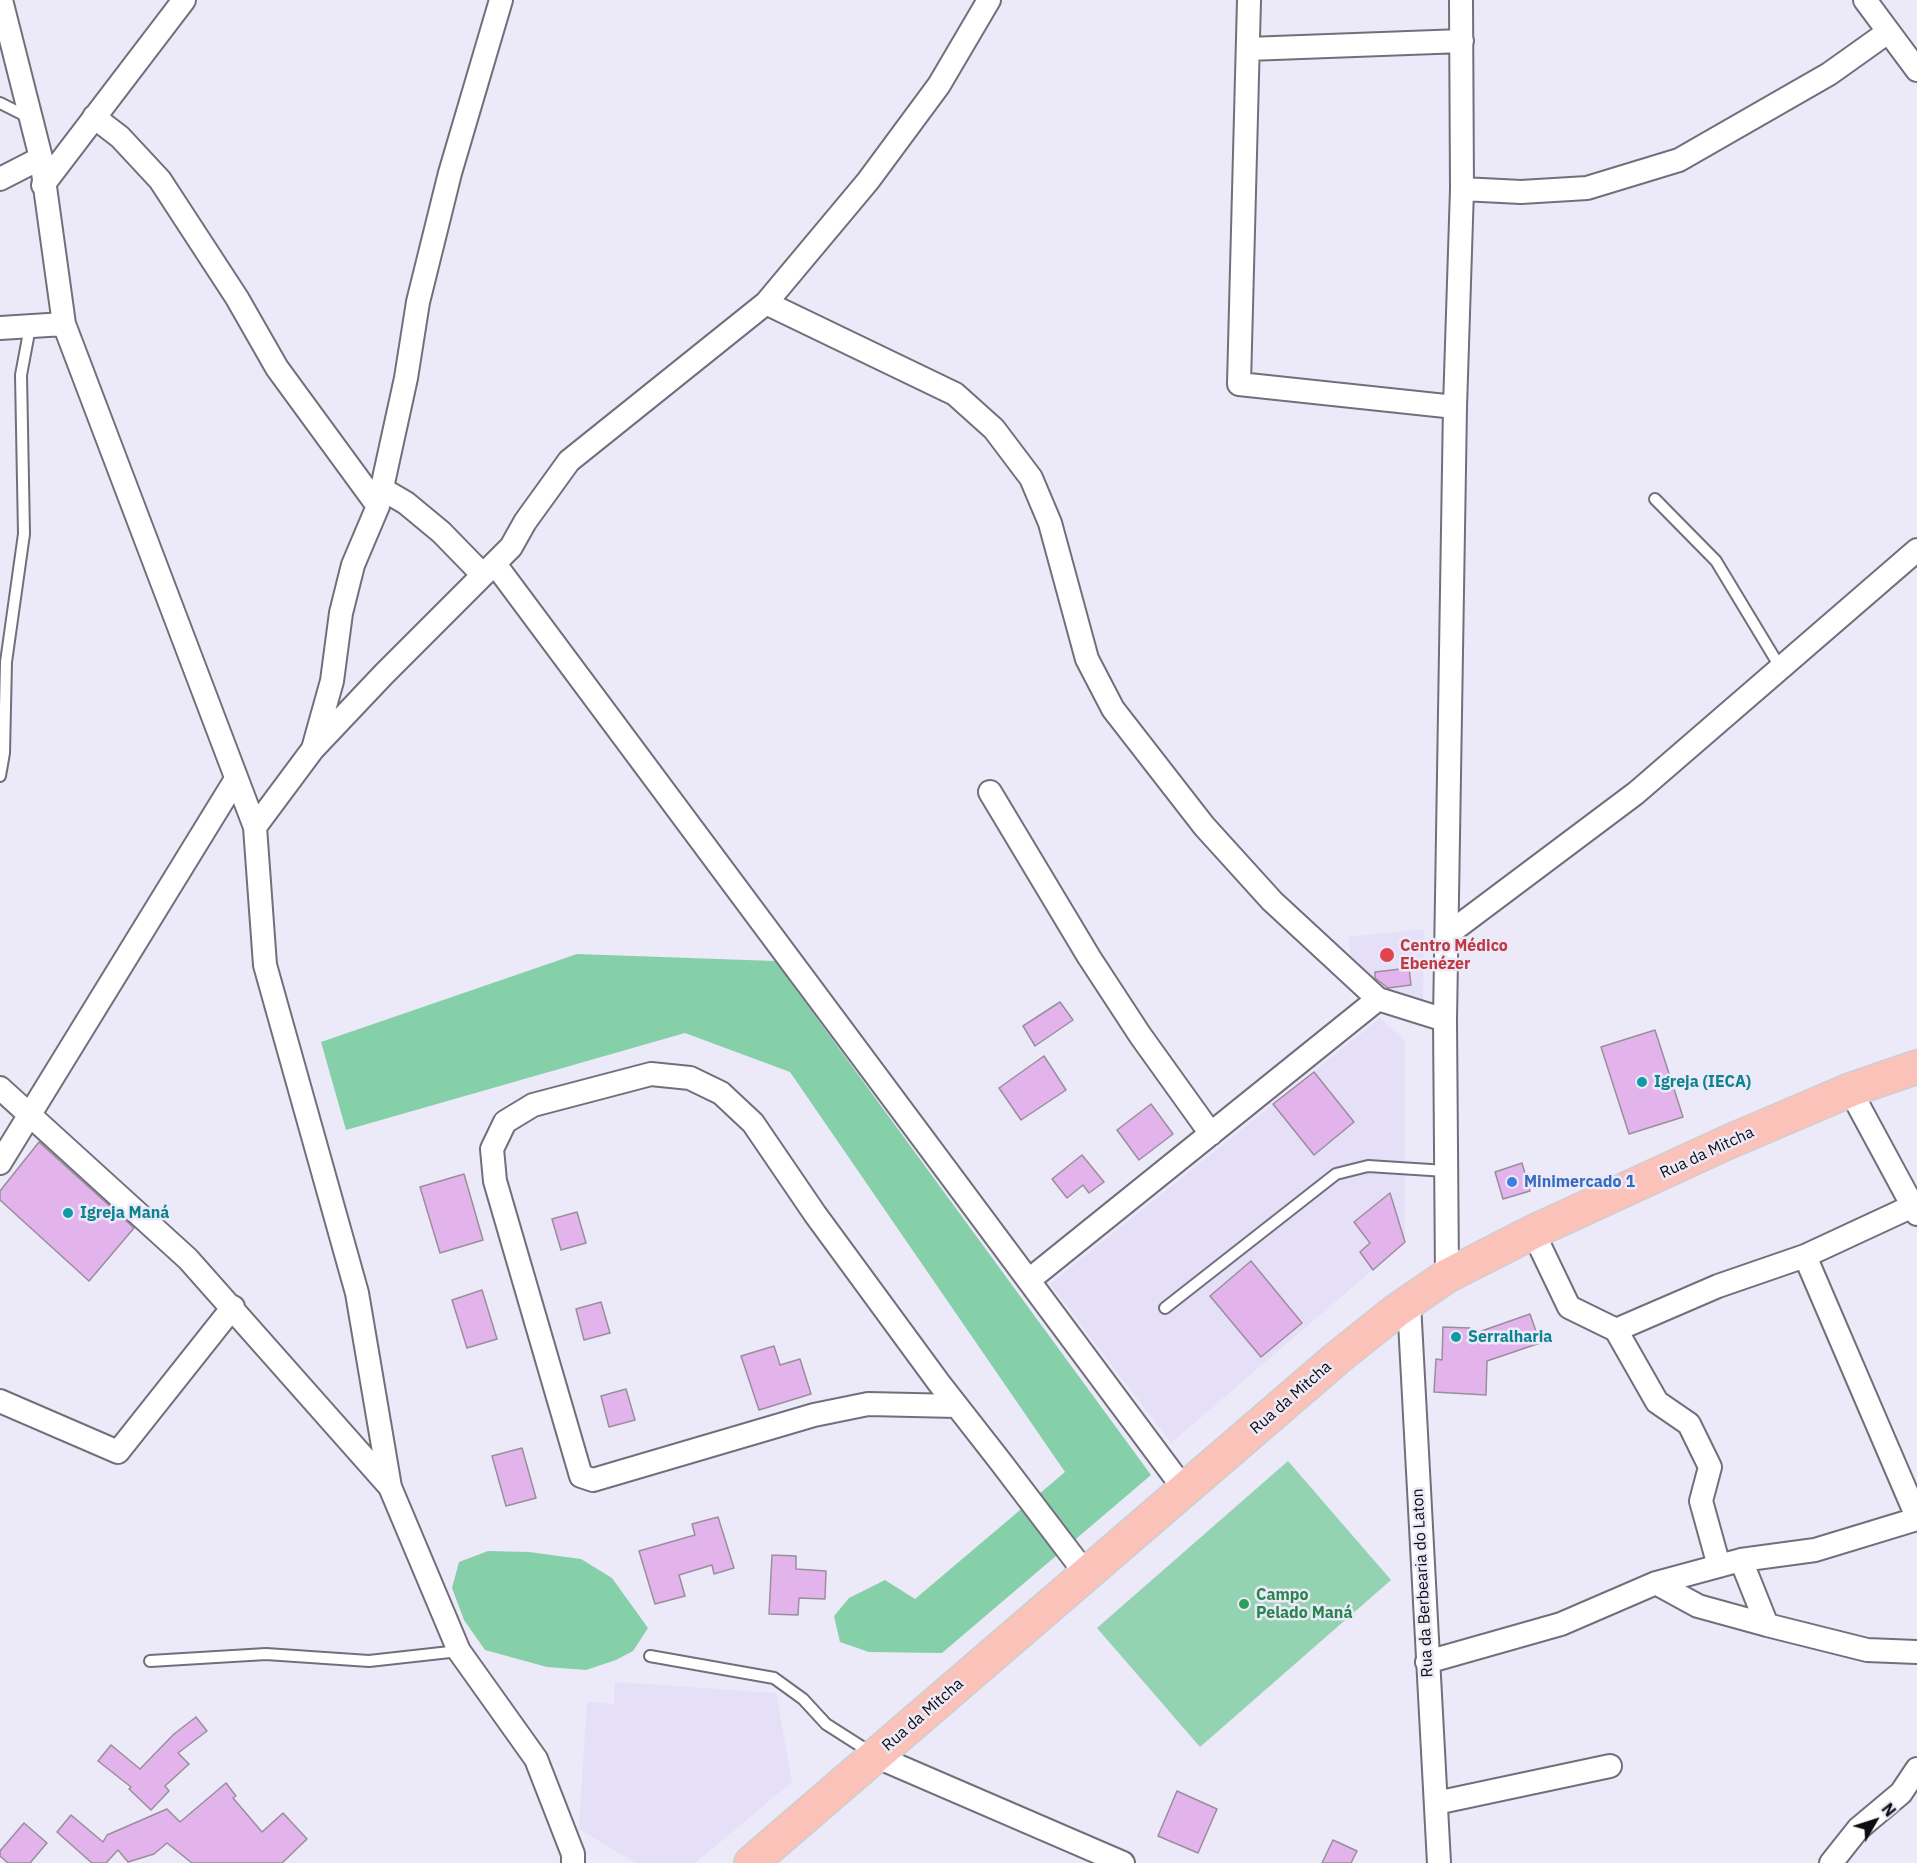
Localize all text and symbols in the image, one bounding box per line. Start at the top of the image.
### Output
place label: Centro Médico Ebenézer [1400,936,1508,974]
marker: Centro Médico Ebenézer [1378,946,1396,964]
place label: Igreja (IECA) [1654,1072,1751,1092]
marker: Igreja (IECA) [1635,1075,1649,1089]
street label: Rua da Mitcha [1657,1123,1757,1183]
place label: Minimercado 1 [1524,1172,1635,1192]
marker: Minimercado 1 [1505,1175,1519,1189]
place label: Igreja Maná [80,1203,169,1223]
marker: Igreja Maná [61,1206,75,1220]
place label: Serralharia [1468,1327,1552,1347]
marker: Serralharia [1449,1330,1463,1344]
street label: Rua da Mitcha [1246,1357,1336,1439]
street label: Rua da Berbearia do Laton [1408,1488,1438,1678]
place label: Campo Pelado Maná [1256,1585,1352,1623]
marker: Campo Pelado Maná [1237,1597,1251,1611]
street label: Rua da Mitcha [878,1674,968,1756]
north arrow [1845,1791,1905,1851]
text: N [1878,1799,1900,1820]

